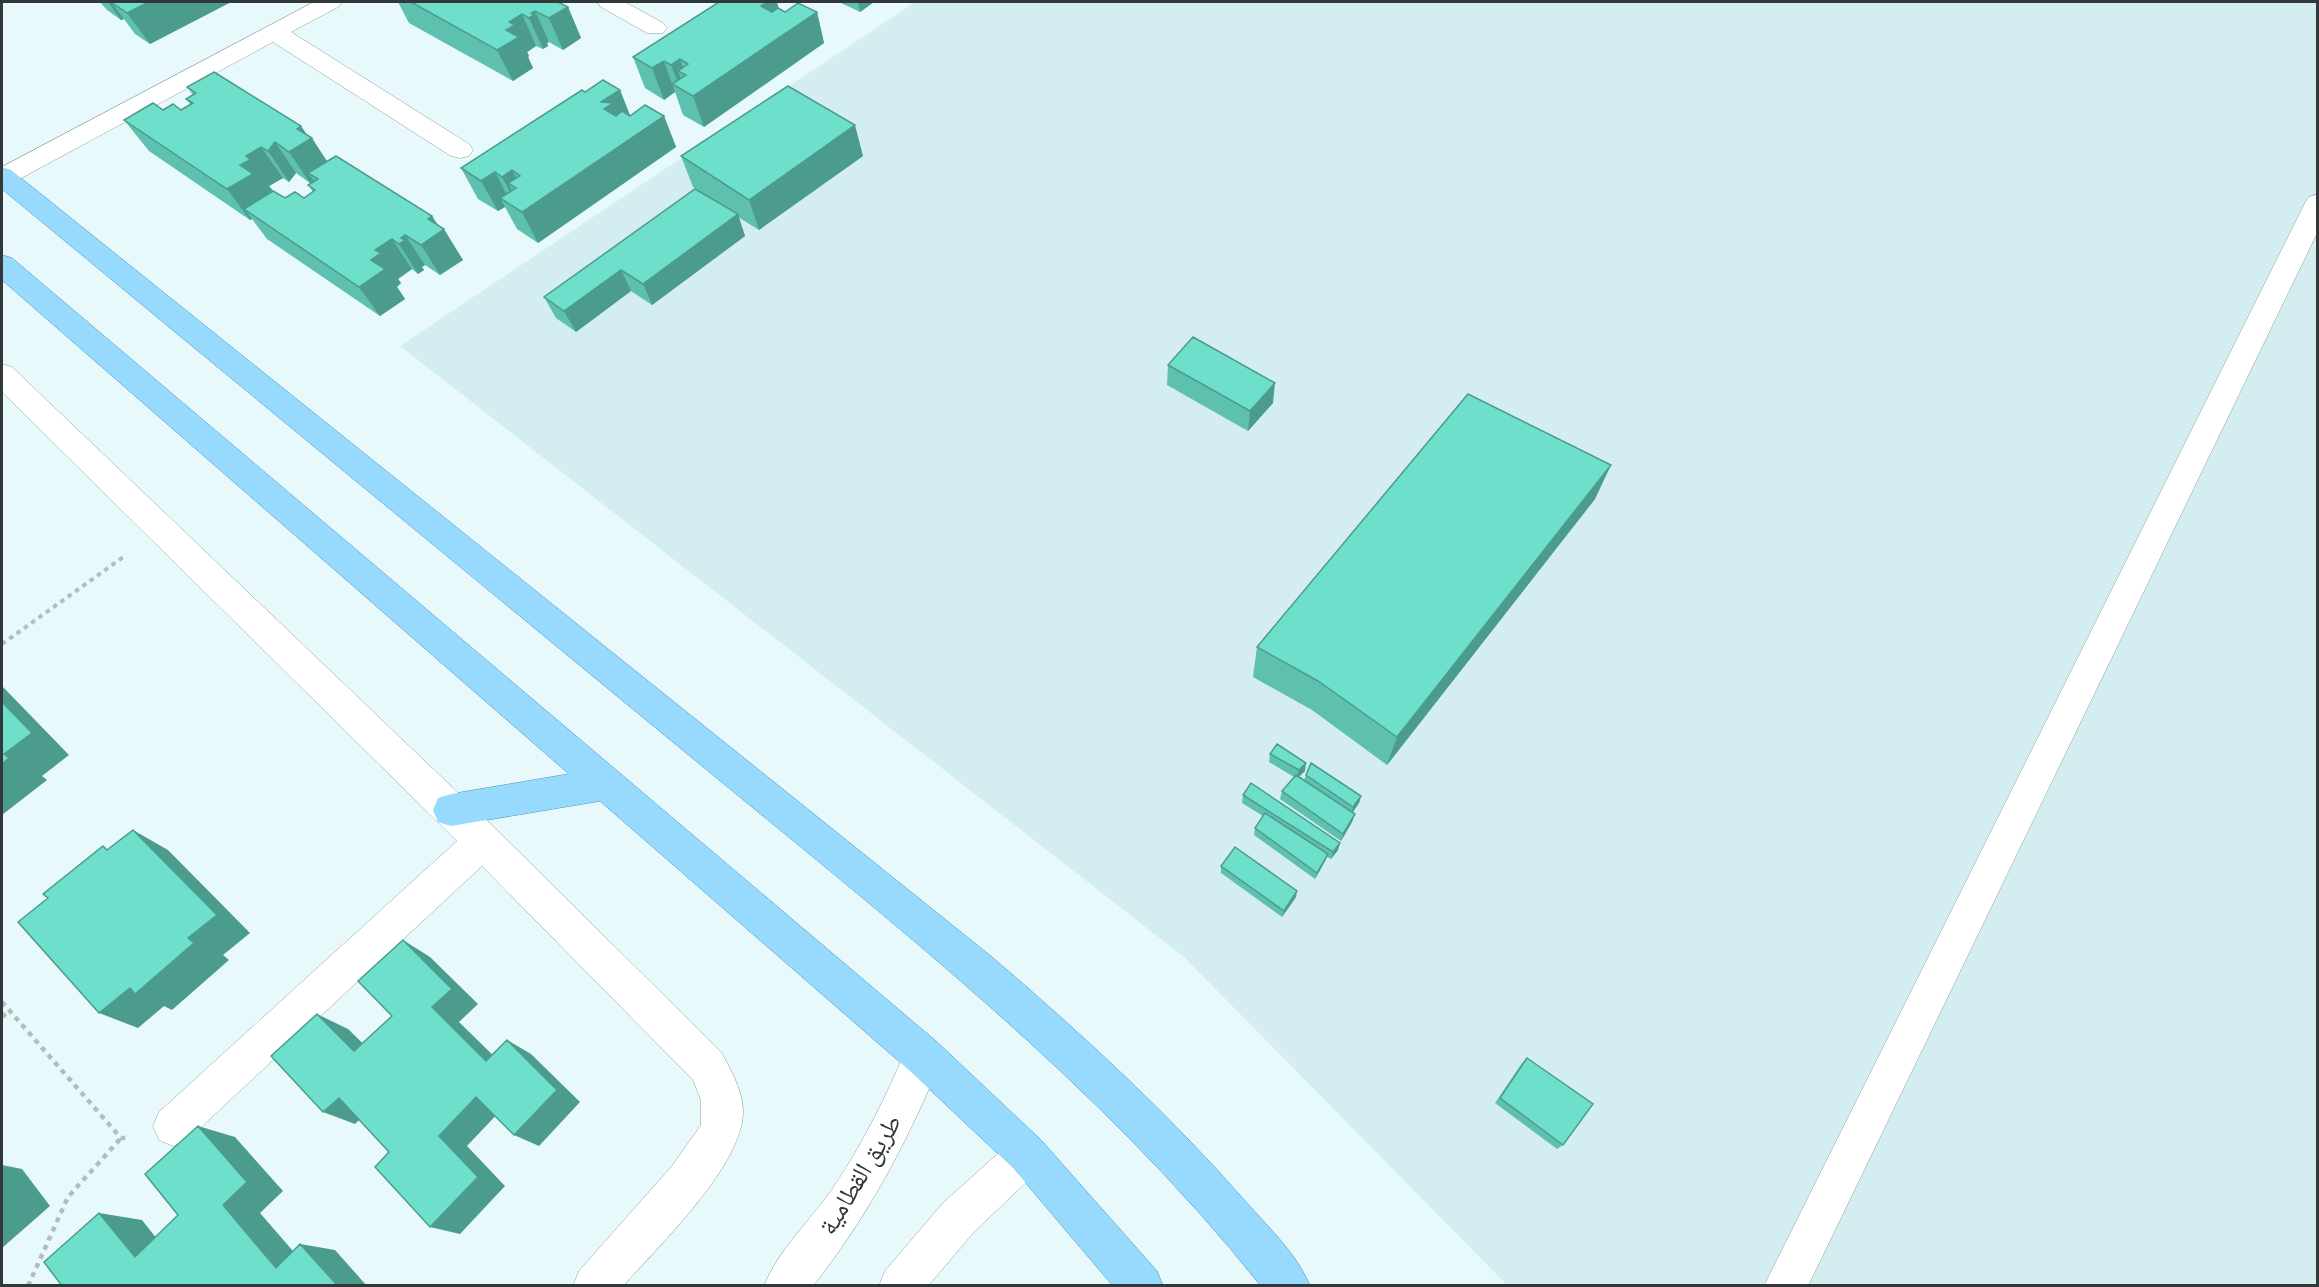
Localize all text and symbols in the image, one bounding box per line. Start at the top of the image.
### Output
street label: طريق القطامية [813,1109,909,1241]

